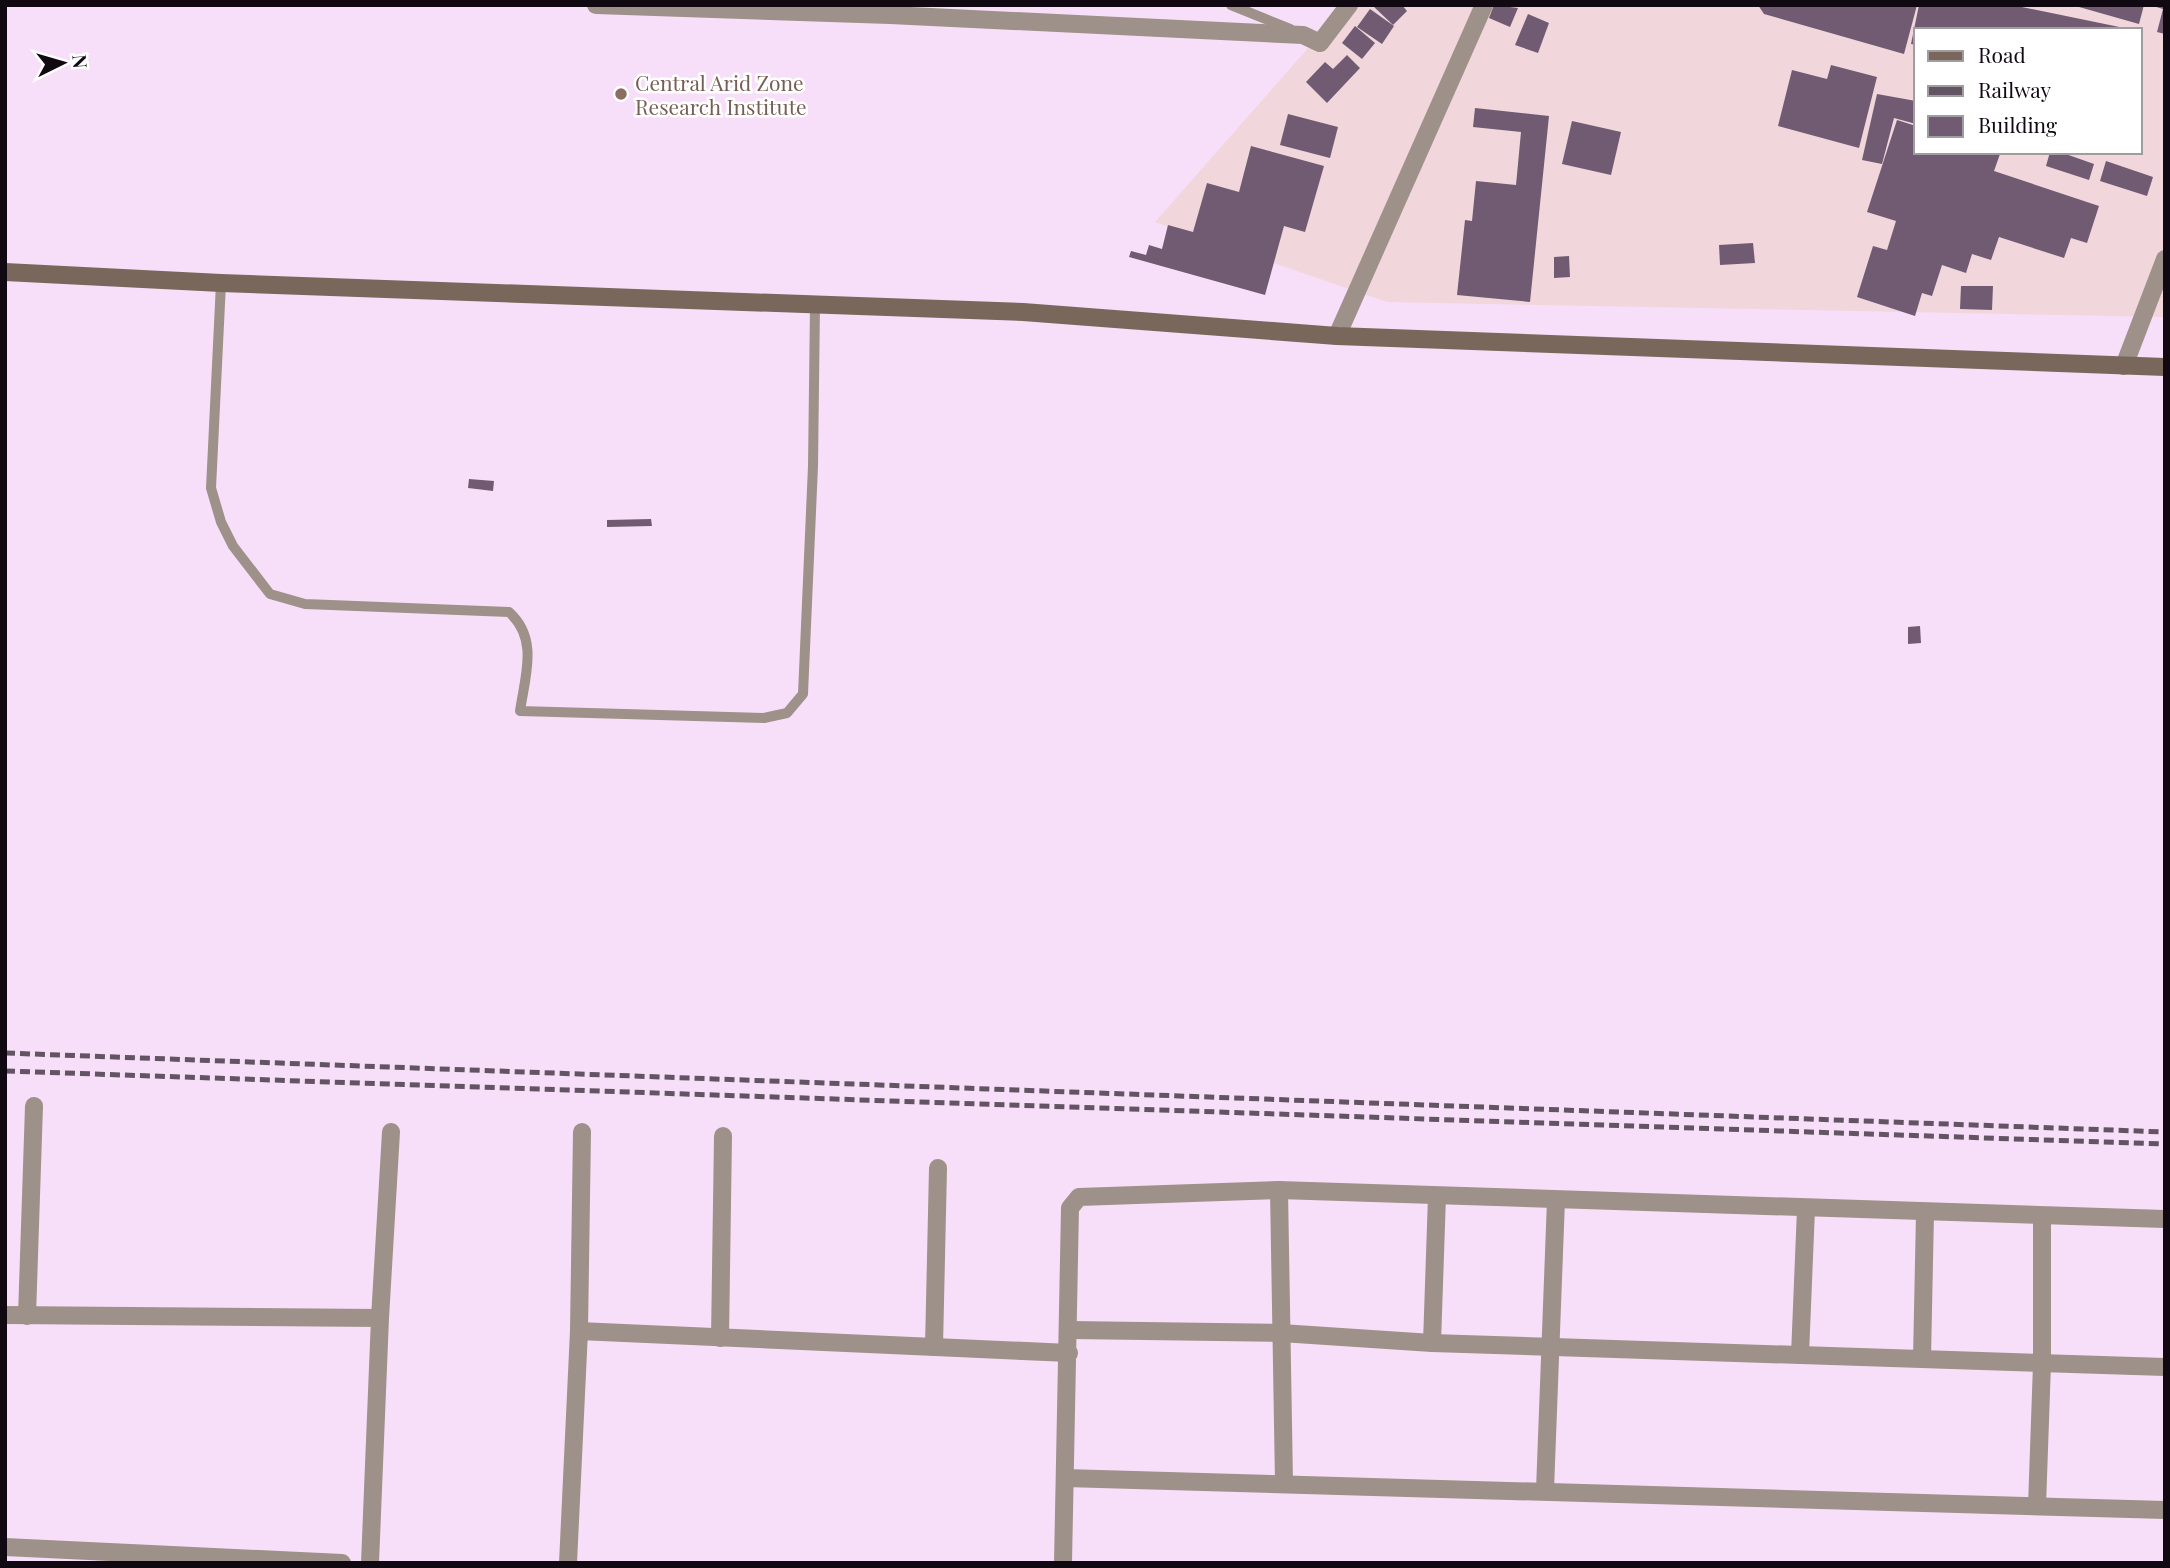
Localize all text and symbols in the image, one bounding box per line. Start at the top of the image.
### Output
north arrow [28,28,98,98]
legend [1914,28,2142,154]
text: Road [1978,40,2026,68]
text: N [67,53,95,70]
place label: Central Arid Zone Research Institute [635,68,807,120]
text: Railway [1978,75,2052,103]
marker: Central Arid Zone Research Institute [613,86,629,102]
text: Building [1978,110,2057,138]

